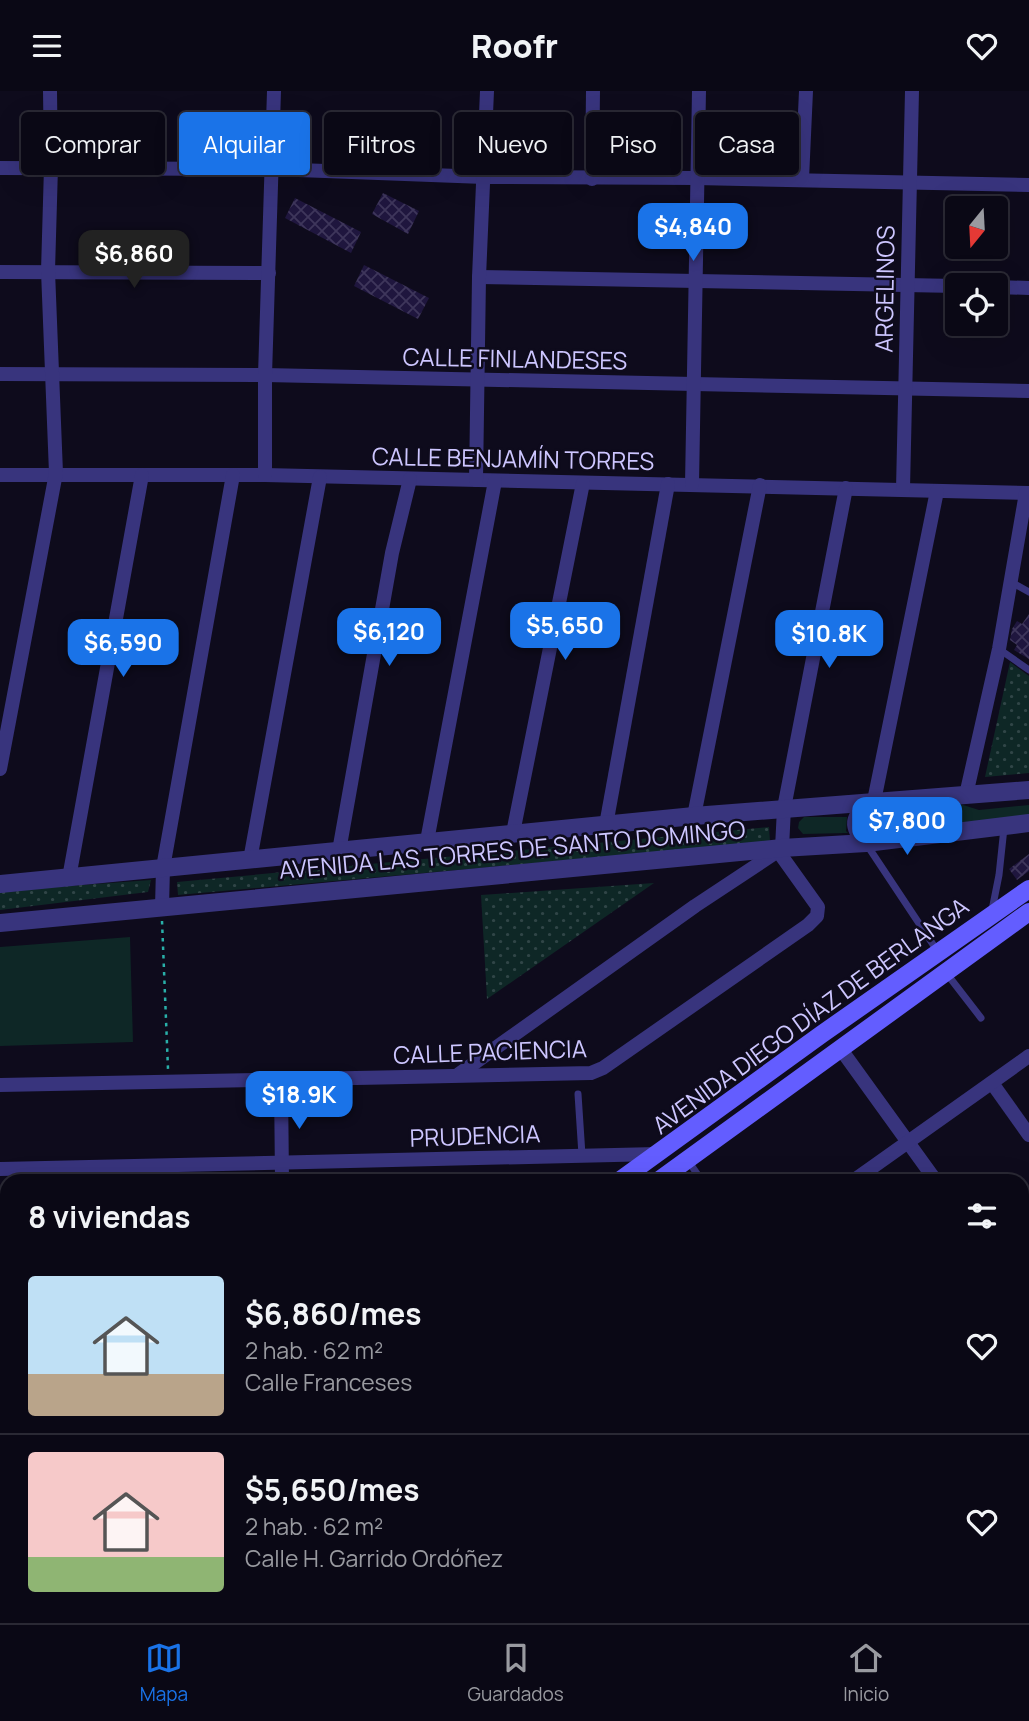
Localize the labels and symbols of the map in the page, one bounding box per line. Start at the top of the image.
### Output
north arrow [945,196,1008,259]
pin: $4,840 [636,204,750,263]
street label: ARGELINOS [866,225,902,353]
pin: $6,860 [77,231,191,290]
street label: CALLE FINLANDESES [402,340,628,376]
street label: CALLE BENJAMÍN TORRES [372,439,654,477]
pin: $5,650 [508,603,622,662]
pin: $6,120 [332,609,446,668]
pin: $10.8K [772,611,886,670]
pin: $6,590 [66,619,180,679]
pin: $7,800 [850,797,964,857]
street label: AVENIDA LAS TORRES DE SANTO DOMINGO [277,812,747,886]
street label: AVENIDA DIEGO DÍAZ DE BERLANGA [645,889,975,1141]
street label: CALLE PACIENCIA [393,1031,587,1071]
pin: $18.9K [242,1072,356,1131]
street label: PRUDENCIA [409,1116,541,1154]

